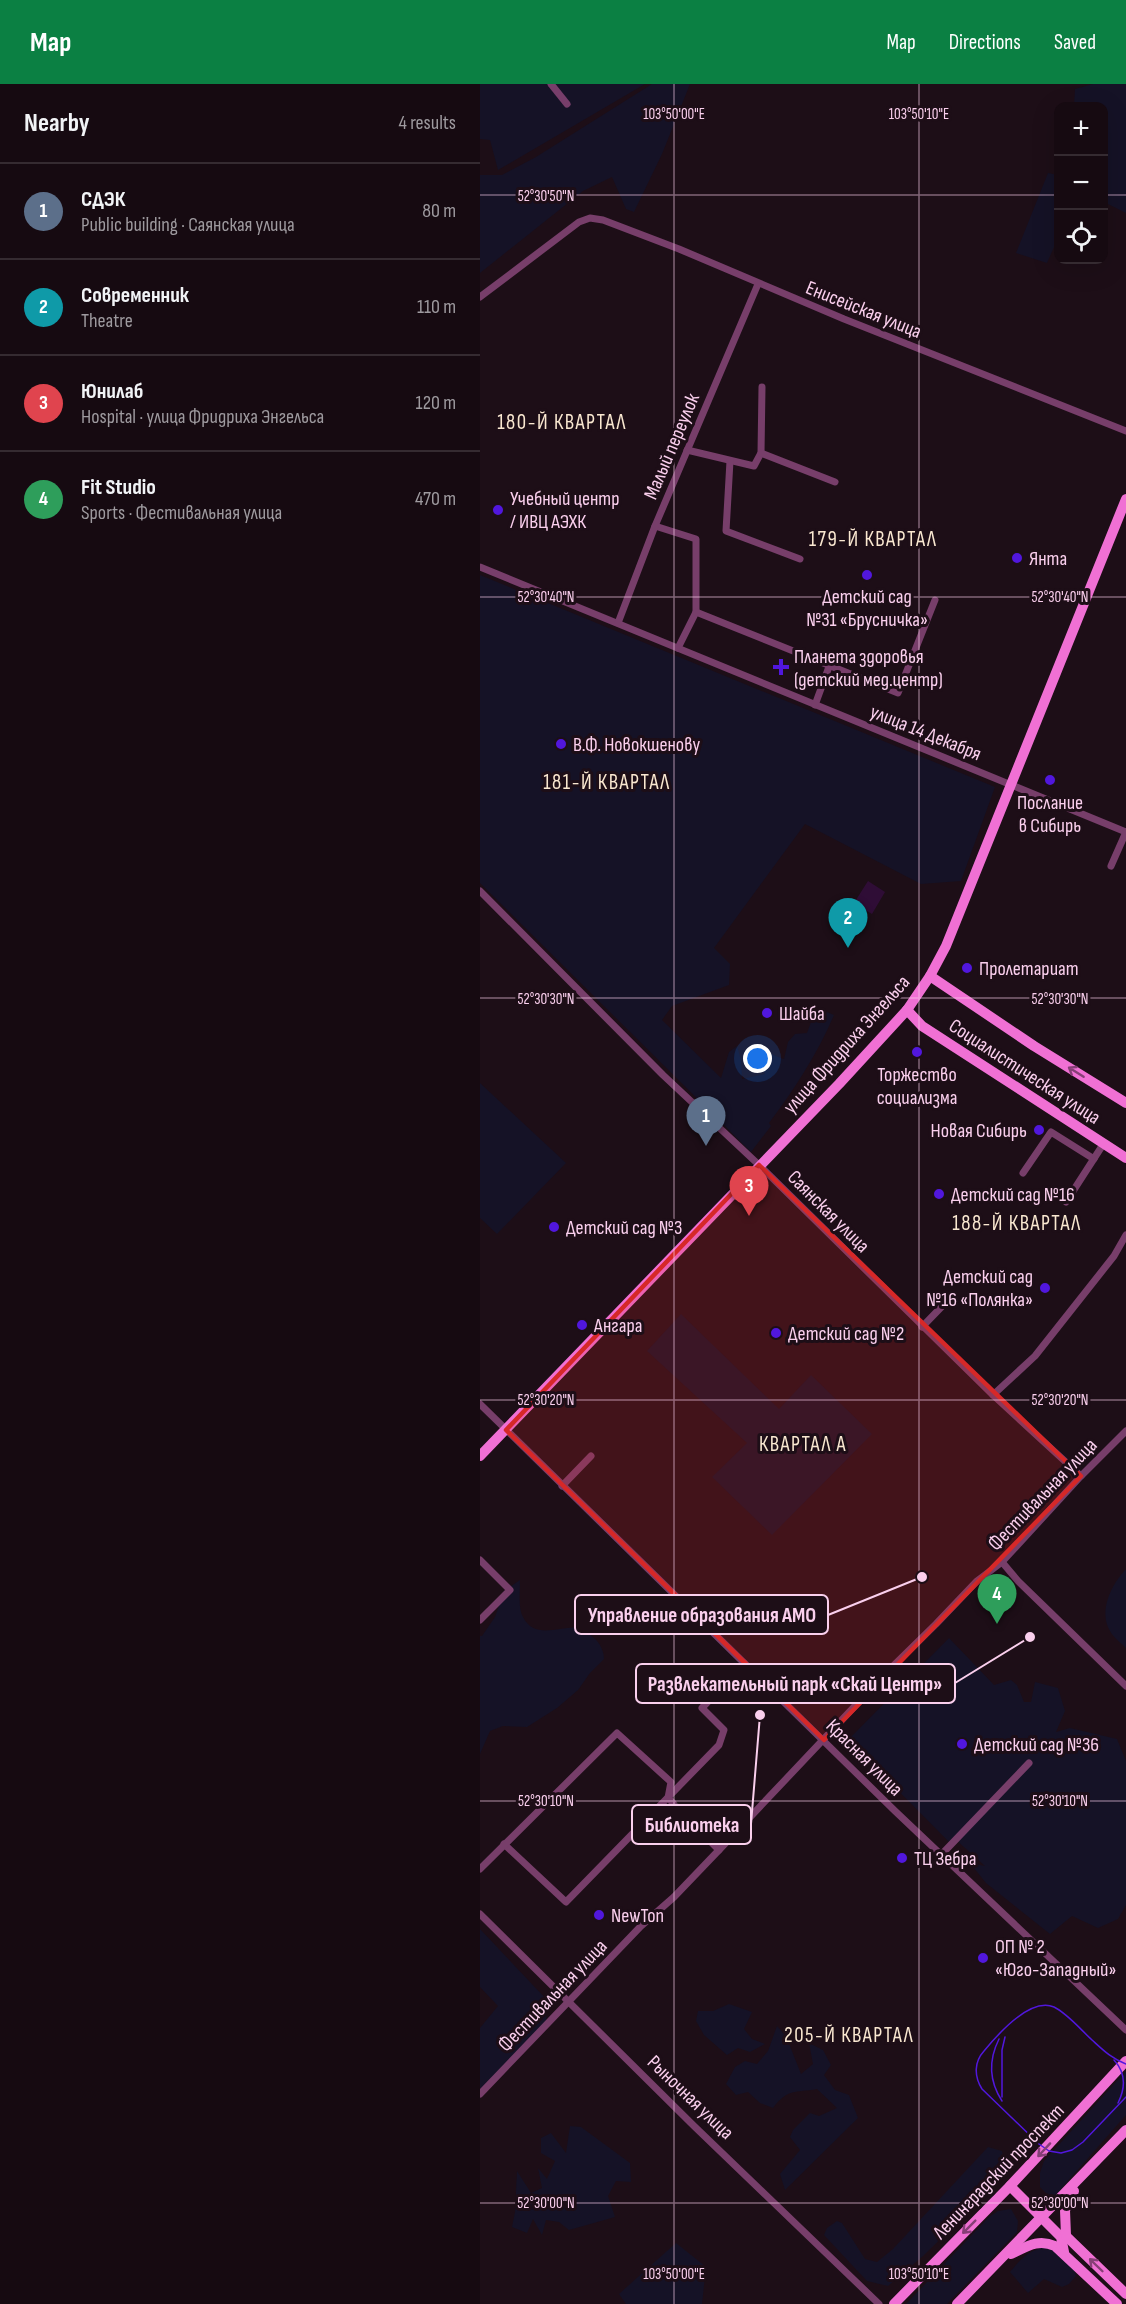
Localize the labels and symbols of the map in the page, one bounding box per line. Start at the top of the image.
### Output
text: 103°50'00"E [643,105,705,124]
text: 103°50'10"E [889,105,949,124]
text: 52°30'50"N [518,187,574,206]
street label: Енисейская улица [802,276,925,344]
street label: Малый переулок [639,389,705,503]
district label: 180-Й КВАРТАЛ [497,410,627,435]
place label: Учебный центр / ИВЦ АЭХК [510,487,619,534]
marker: Учебный центр / ИВЦ АЭХК [491,503,505,517]
district label: 179-Й КВАРТАЛ [809,527,937,552]
place label: Янта [1029,547,1067,571]
marker: Янта [1010,551,1024,565]
marker: Детский сад №31 «Брусничка» [860,568,874,582]
place label: Детский сад №31 «Брусничка» [806,585,928,632]
text: 52°30'40"N [518,588,575,607]
text: 52°30'40"N [1032,588,1089,607]
place label: Планета здоровья (детский мед.центр) [794,645,943,692]
marker: Планета здоровья (детский мед.центр) [772,658,790,676]
street label: улица 14 Декабря [866,700,985,766]
place label: В.Ф. Новокшенову [573,733,700,757]
marker: В.Ф. Новокшенову [554,737,568,751]
district label: 181-Й КВАРТАЛ [543,770,671,795]
marker: Послание в Сибирь [1043,773,1057,787]
place label: Послание в Сибирь [1017,791,1083,838]
pin: 2 [828,898,868,948]
place label: Пролетариат [979,957,1079,981]
marker: Пролетариат [960,961,974,975]
street label: улица Фридриха Энгельса [778,971,915,1119]
text: 52°30'30"N [517,990,575,1009]
text: 52°30'30"N [1031,990,1089,1009]
place label: Шайба [779,1002,825,1026]
marker: Шайба [760,1006,774,1020]
street label: Социалистическая улица [944,1014,1105,1130]
your location [743,1044,772,1073]
marker: Торжество социализма [910,1045,924,1059]
place label: Торжество социализма [877,1063,957,1110]
one-way arrow [1068,1066,1085,1078]
pin: 1 [686,1096,726,1146]
place label: Новая Сибирь [931,1119,1027,1143]
marker: Новая Сибирь [1032,1123,1046,1137]
pin: 3 [730,1166,768,1216]
street label: Саянская улица [782,1166,874,1258]
place label: Детский сад №16 [951,1183,1075,1207]
marker: Детский сад №16 [932,1187,946,1201]
district label: 188-Й КВАРТАЛ [952,1211,1082,1236]
place label: Детский сад №3 [566,1216,682,1240]
marker: Детский сад №3 [547,1220,561,1234]
place label: Детский сад №16 «Полянка» [926,1265,1033,1312]
marker: Детский сад №16 «Полянка» [1038,1281,1052,1295]
place label: Ангара [593,1314,642,1338]
marker: Ангара [575,1318,589,1332]
place label: Детский сад №2 [788,1322,904,1346]
marker: Детский сад №2 [769,1326,783,1340]
text: 52°30'20"N [518,1391,574,1410]
text: 52°30'20"N [1032,1391,1088,1410]
district label: КВАРТАЛ А [759,1432,847,1457]
street label: Фестивальная улица [983,1434,1102,1556]
pin: 4 [978,1574,1016,1624]
callout: Управление образования АМО [575,1595,828,1634]
text: Управление образования АМО [588,1603,816,1628]
callout: Развлекательный парк «Скай Центр» [636,1664,955,1703]
text: Развлекательный парк «Скай Центр» [648,1672,942,1697]
street label: Красная улица [821,1714,908,1801]
place label: Детский сад №36 [974,1733,1099,1757]
marker: Детский сад №36 [955,1737,969,1751]
text: 52°30'10"N [518,1792,574,1811]
text: 52°30'10"N [1032,1792,1088,1811]
callout: Библиотека [632,1805,751,1844]
text: Библиотека [645,1813,739,1838]
place label: ТЦ Зебра [914,1847,977,1871]
marker: ТЦ Зебра [895,1851,909,1865]
place label: NewTon [611,1904,664,1928]
marker: NewTon [592,1908,606,1922]
street label: Фестивальная улица [493,1935,612,2057]
place label: ОП № 2 «Юго-Западный» [995,1935,1116,1982]
marker: ОП № 2 «Юго-Западный» [976,1951,990,1965]
district label: 205-Й КВАРТАЛ [784,2023,914,2048]
street label: Рыночная улица [642,2051,738,2145]
street label: Ленинградский проспект [927,2099,1069,2245]
one-way arrow [1037,2142,1051,2157]
text: 52°30'00"N [517,2194,575,2213]
text: 52°30'00"N [1031,2194,1089,2213]
one-way arrow [962,2220,977,2235]
one-way arrow [1088,2258,1103,2272]
text: 103°50'00"E [643,2265,705,2284]
text: 103°50'10"E [889,2265,949,2284]

